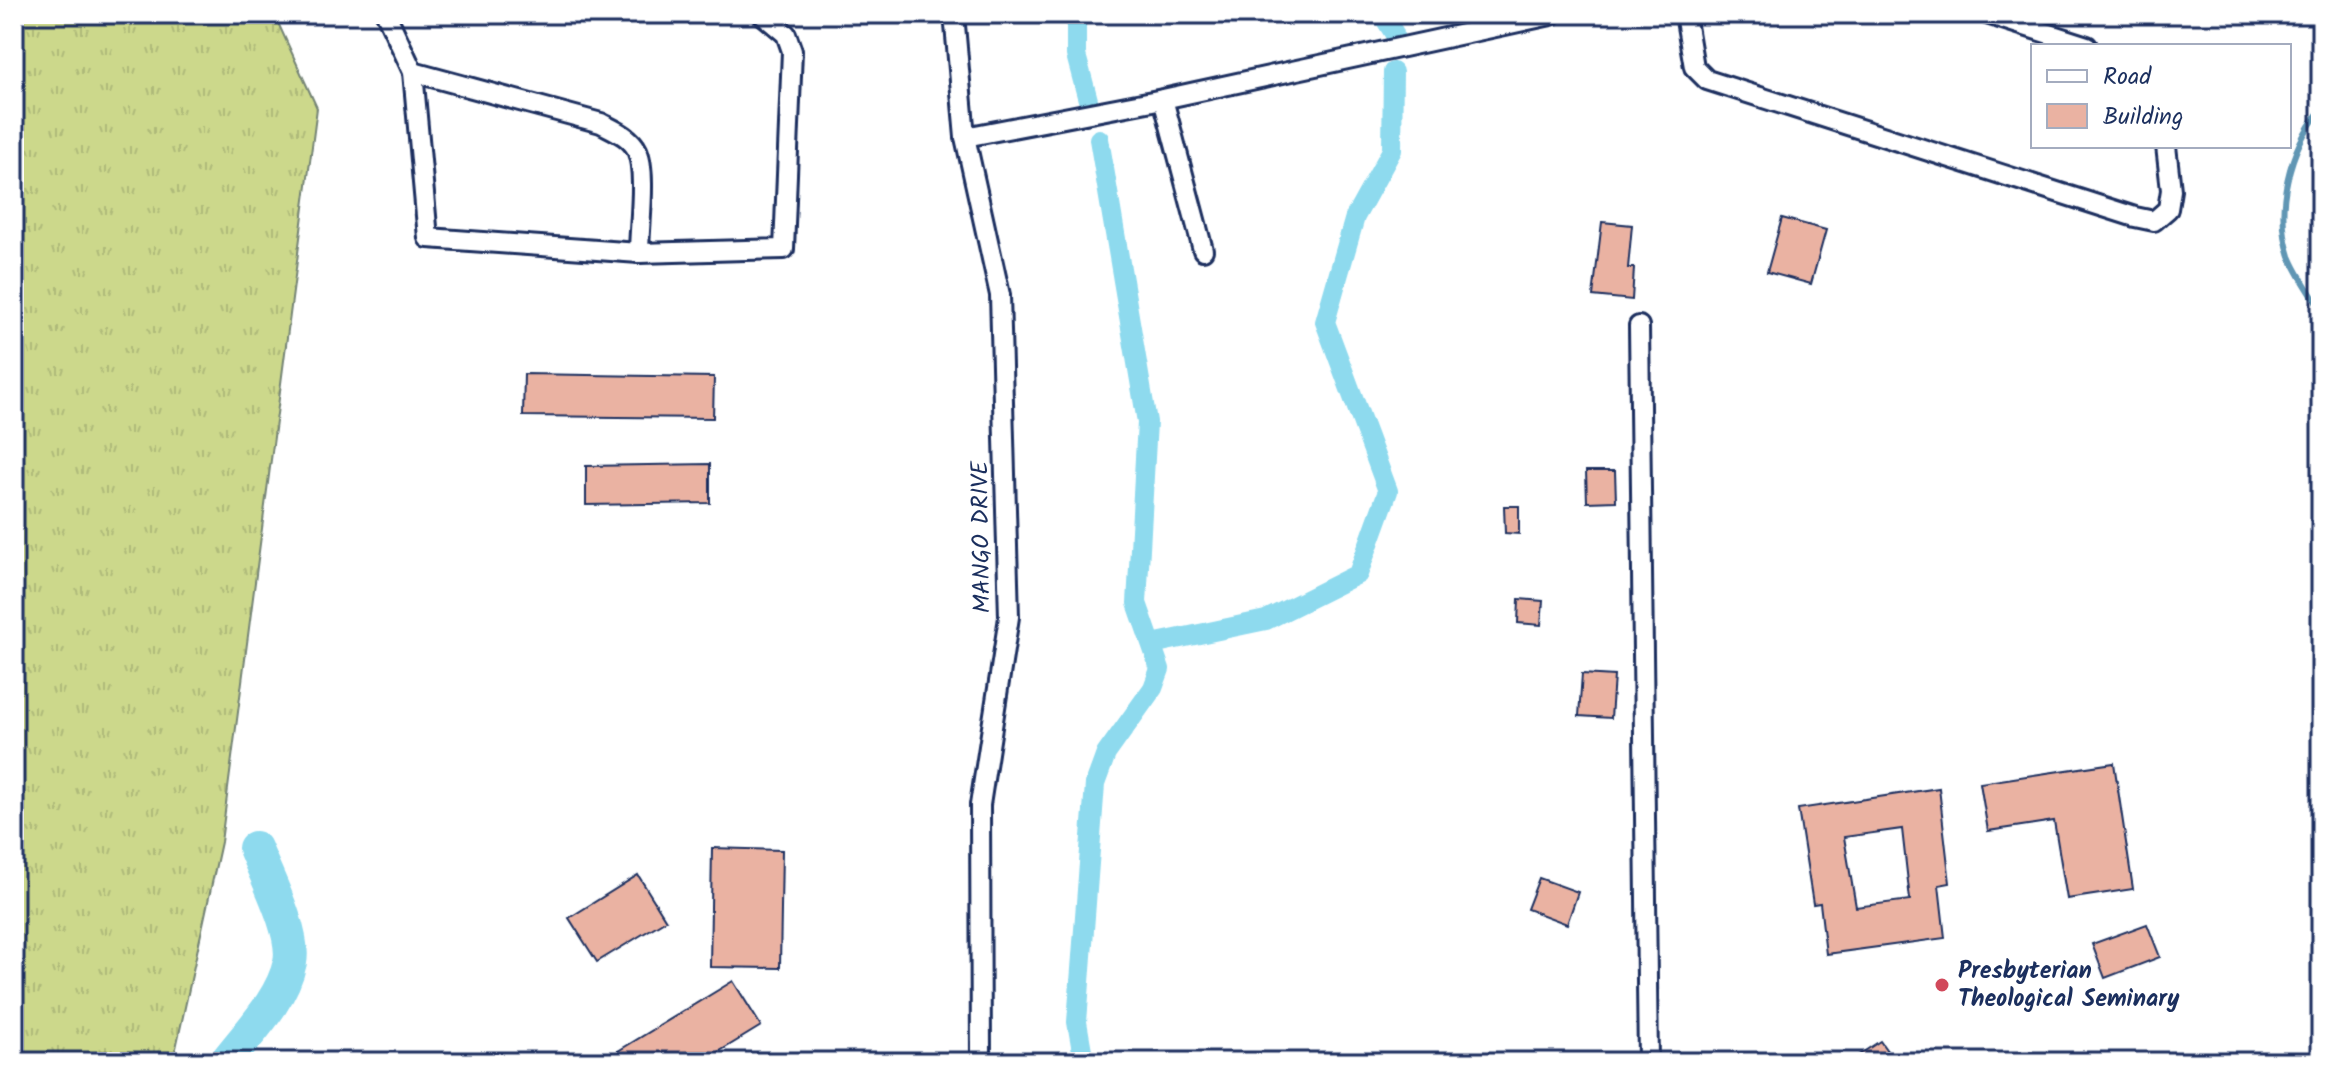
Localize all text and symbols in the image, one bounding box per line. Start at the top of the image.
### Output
legend [2031,44,2291,148]
text: Road [2103,58,2152,97]
text: Building [2103,98,2183,137]
street label: MANGO DRIVE [961,459,1003,614]
place label: Presbyterian Theological Seminary [1958,952,2180,1019]
marker: Presbyterian Theological Seminary [1933,976,1951,994]

